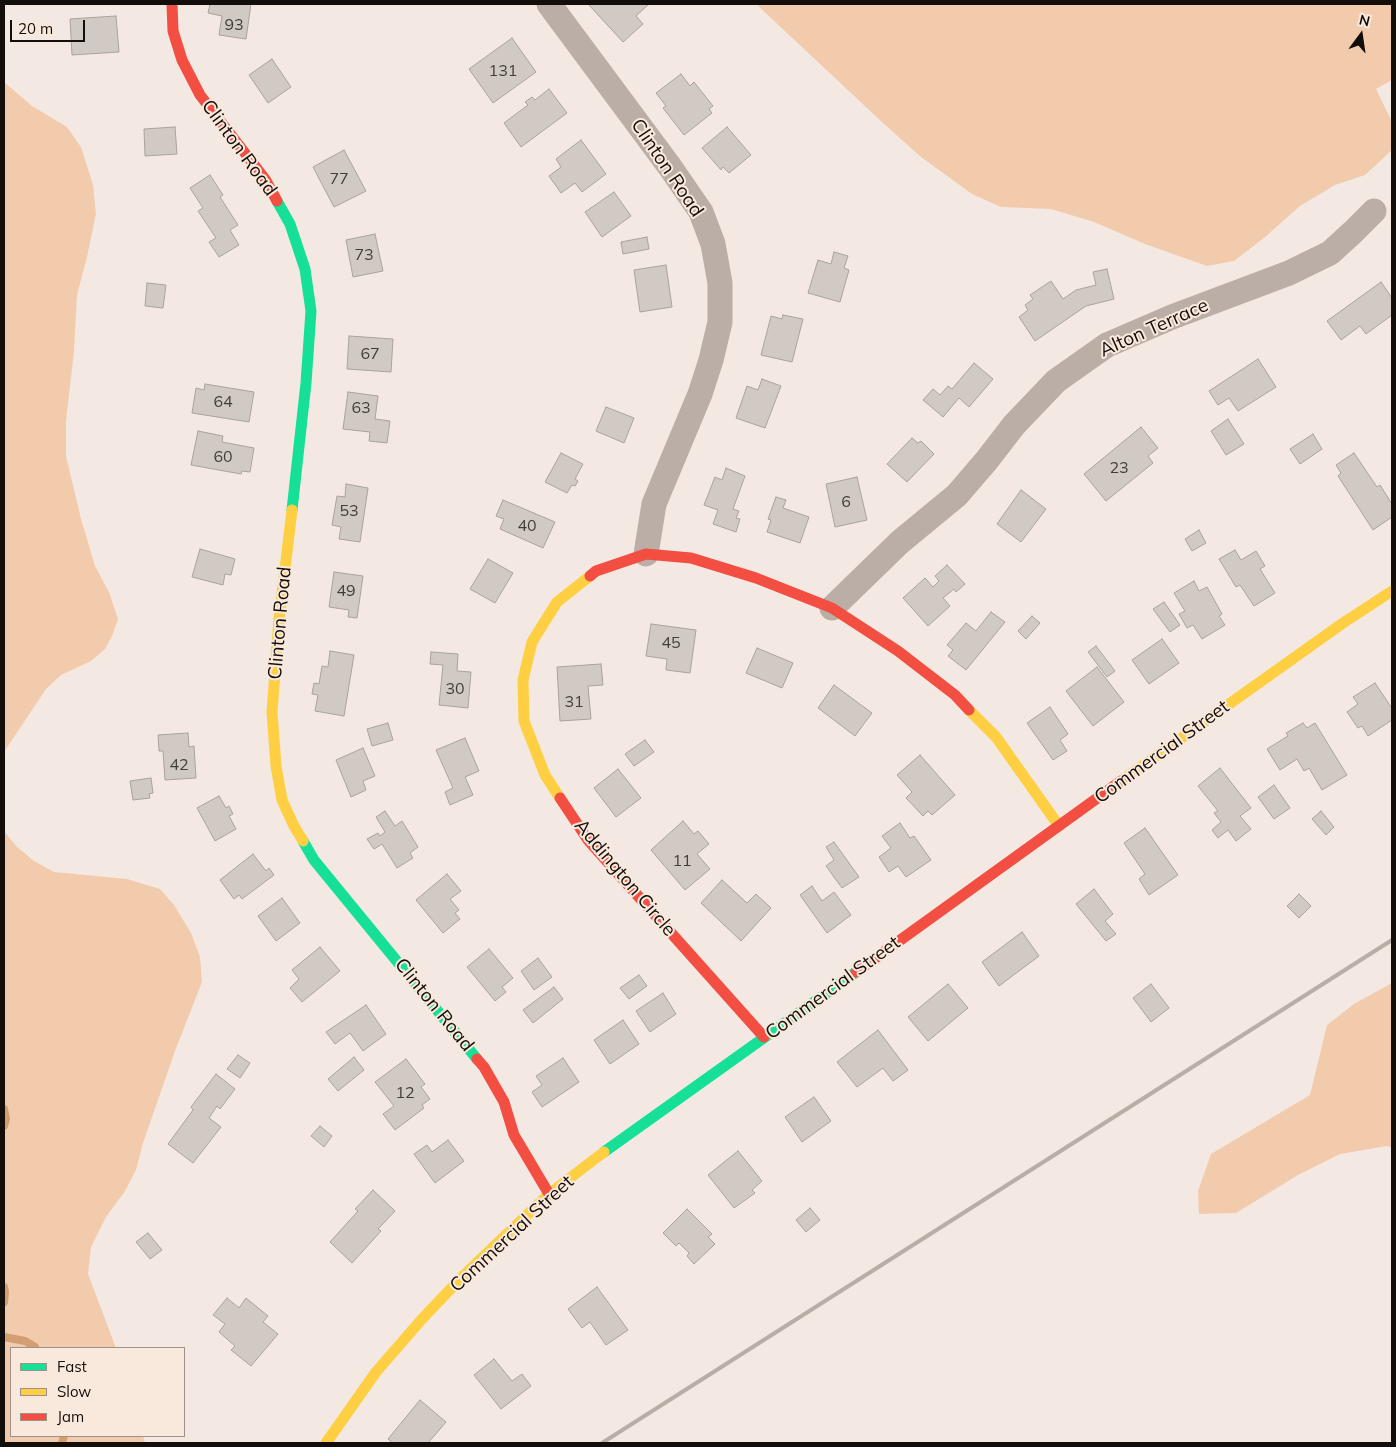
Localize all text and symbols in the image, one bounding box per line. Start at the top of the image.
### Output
scale bar [12,10,88,42]
north arrow [1336,10,1386,60]
text: N [1357,10,1372,30]
house number: 93 [224,15,244,35]
text: 20 m [18,19,53,38]
house number: 131 [489,61,517,81]
street label: Clinton Road [196,95,282,201]
street label: Clinton Road [626,115,708,221]
house number: 77 [329,169,349,189]
house number: 73 [354,245,374,265]
street label: Alton Terrace [1096,294,1212,362]
house number: 67 [360,344,380,364]
house number: 64 [213,392,233,412]
house number: 63 [351,398,371,418]
house number: 60 [213,447,233,467]
house number: 23 [1109,458,1129,478]
house number: 6 [841,492,851,512]
house number: 53 [339,501,359,521]
house number: 40 [517,516,537,536]
street label: Clinton Road [264,566,296,680]
house number: 49 [336,581,356,601]
house number: 45 [661,633,681,653]
house number: 30 [445,679,465,699]
house number: 31 [564,692,584,712]
street label: Commercial Street [1090,695,1234,809]
house number: 42 [169,755,189,775]
street label: Addington Circle [569,815,681,941]
house number: 11 [672,851,692,871]
street label: Commercial Street [761,931,905,1045]
street label: Clinton Road [390,954,478,1056]
house number: 12 [395,1083,415,1103]
street label: Commercial Street [445,1171,579,1297]
legend [10,1347,185,1437]
text: Fast [57,1357,87,1376]
text: Slow [57,1382,91,1401]
text: Jam [57,1407,84,1426]

